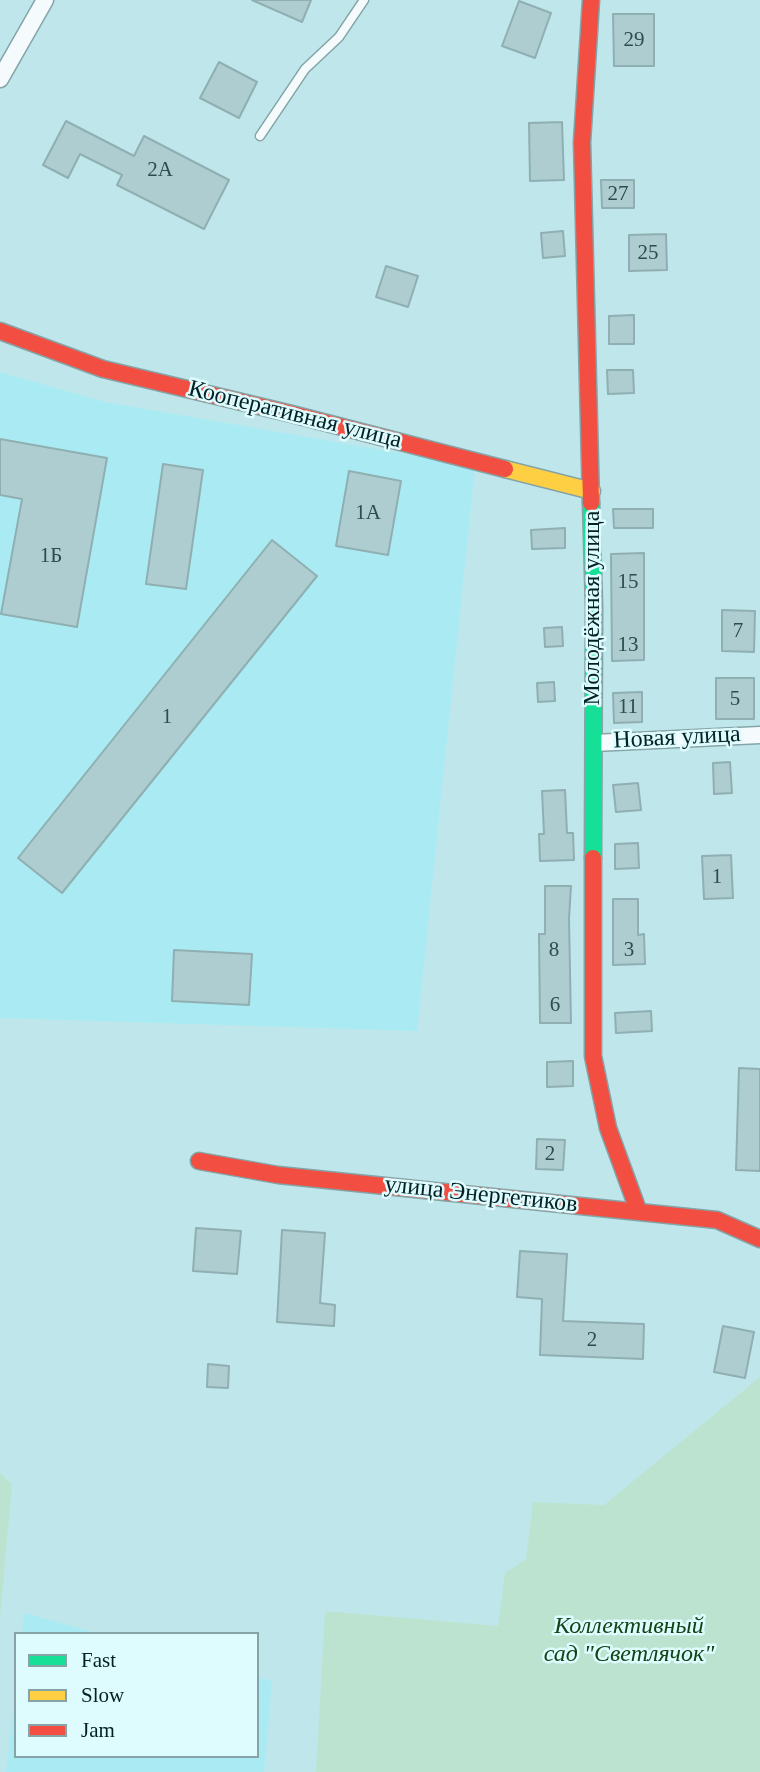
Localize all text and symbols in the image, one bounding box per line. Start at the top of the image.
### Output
house number: 29 [624,27,644,53]
house number: 2А [147,157,173,183]
house number: 27 [608,181,628,207]
house number: 25 [638,240,658,266]
street label: Кооперативная улица [185,375,405,455]
house number: 1А [355,500,381,526]
street label: Молодёжная улица [579,511,607,705]
house number: 1Б [40,543,62,569]
house number: 15 [618,569,638,595]
house number: 7 [733,618,743,644]
house number: 13 [618,632,638,658]
house number: 5 [730,686,740,712]
house number: 11 [618,694,638,720]
house number: 1 [162,704,172,730]
street label: Новая улица [613,720,741,756]
house number: 1 [712,864,722,890]
house number: 8 [549,937,559,963]
house number: 3 [624,937,634,963]
house number: 6 [550,992,560,1018]
house number: 2 [545,1141,555,1167]
street label: улица Энергетиков [383,1171,579,1219]
house number: 2 [587,1327,597,1353]
park label: Коллективный сад "Светлячок" [544,1613,714,1669]
legend [14,1632,259,1758]
text: Fast [81,1648,116,1672]
text: Slow [81,1683,124,1707]
text: Jam [81,1718,115,1742]

